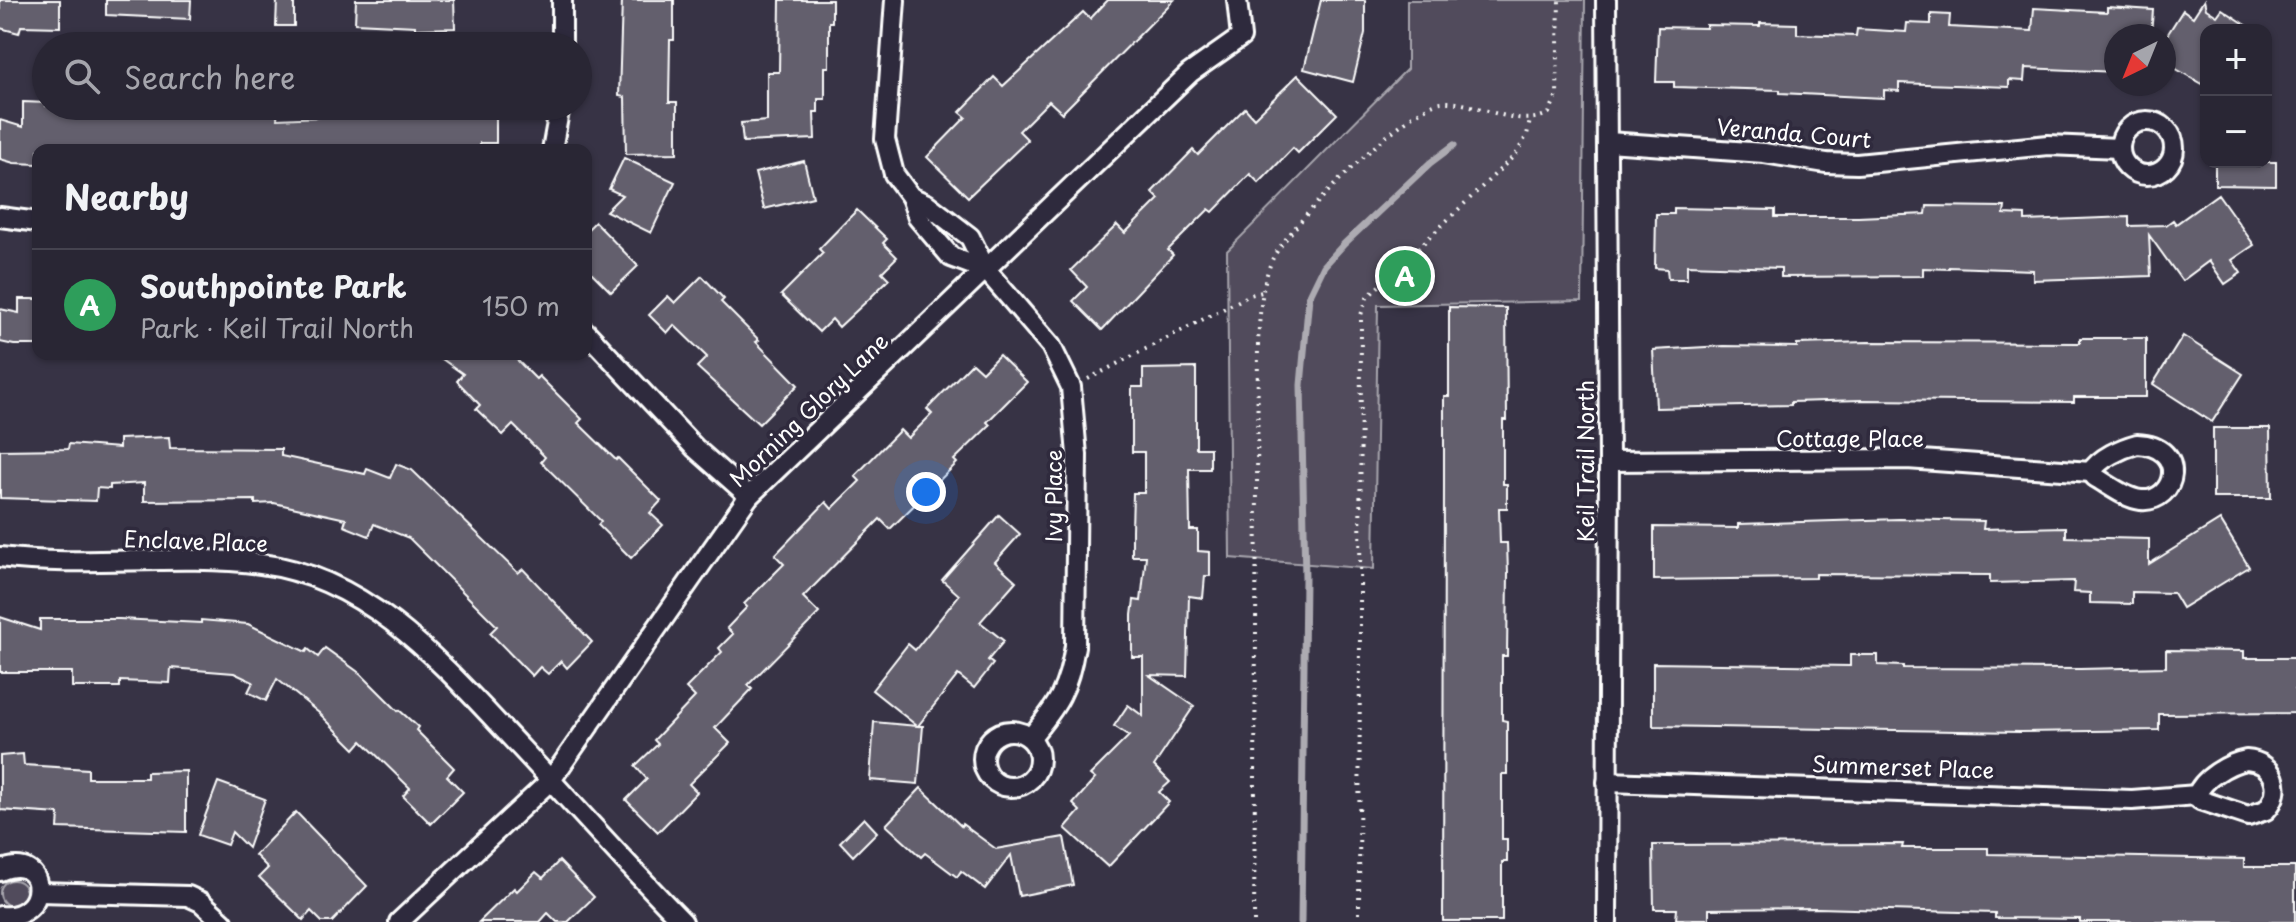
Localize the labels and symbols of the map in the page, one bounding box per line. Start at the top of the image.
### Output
north arrow [2104,24,2176,96]
street label: Veranda Court [1715,109,1873,155]
pin: A [1379,246,1431,306]
street label: Morning Glory Lane [721,324,895,494]
street label: Keil Trail North [1568,380,1601,542]
street label: Cottage Place [1776,421,1924,454]
street label: Ivy Place [1036,449,1069,543]
your location [906,472,946,512]
street label: Enclave Place [123,521,269,559]
street label: Summerset Place [1811,746,1995,786]

